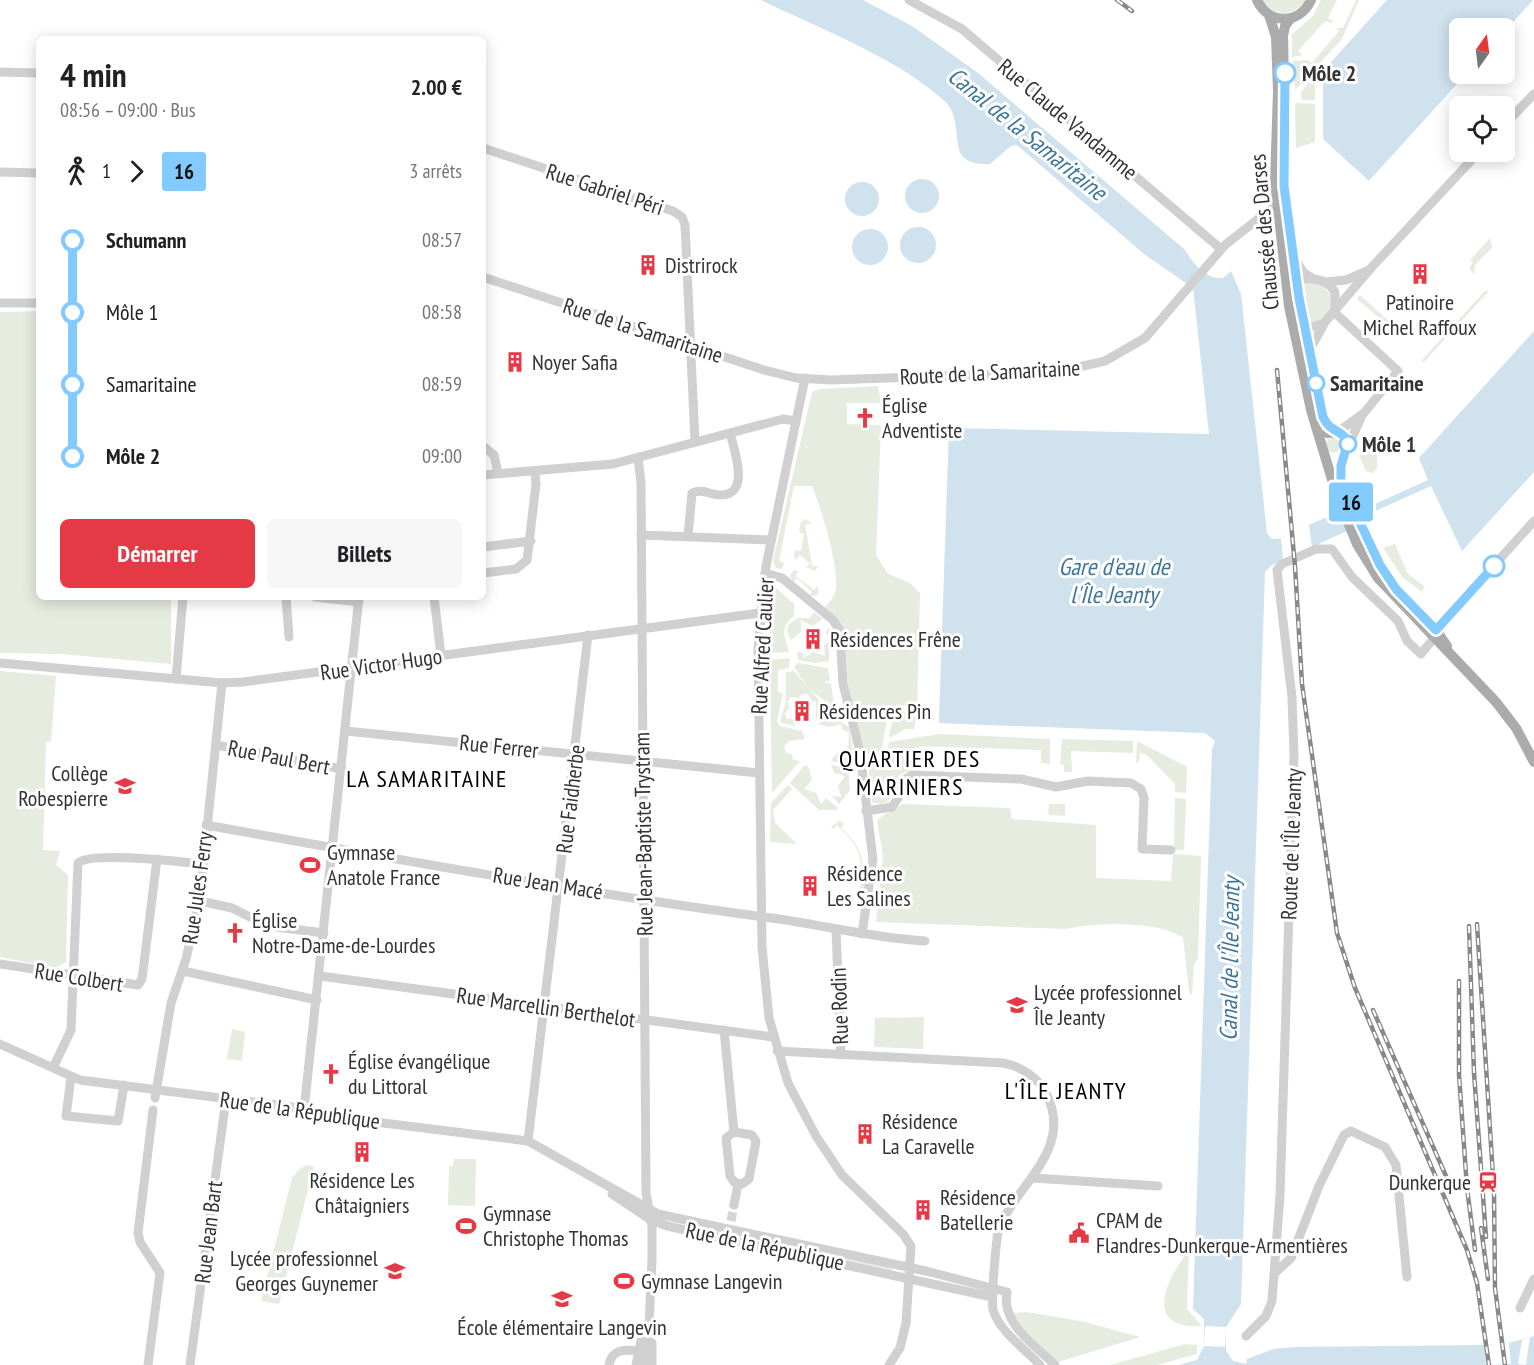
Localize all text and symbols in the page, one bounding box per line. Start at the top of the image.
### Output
north arrow [1449,18,1515,84]
map controls [1449,18,1515,162]
street label: Rue Claude Vandamme [992,52,1144,186]
text: 4 min [60,53,127,96]
place label: Môle 2 [1302,59,1356,87]
water label: Canal de la Samaritaine [942,60,1115,208]
marker: Môle 2 [1274,62,1296,84]
text: 2.00 € [411,73,462,101]
button: locate [1449,96,1515,162]
text: 08:56 – 09:00 · Bus [60,97,195,123]
street label: Chaussée des Darses [1243,153,1285,311]
icon: walk [60,155,93,188]
icon: forward [120,155,153,188]
street label: Rue Gabriel Péri [543,157,667,221]
text: 1 [102,158,111,184]
text: 16 [174,158,194,185]
text: 3 arrêts [409,158,462,184]
text: Schumann [106,226,186,254]
text: 08:57 [422,227,462,253]
place label: Distrirock [665,251,738,279]
building icon: Distrirock [636,253,660,277]
building icon: Patinoire Michel Raffoux [1408,262,1432,286]
place label: Patinoire Michel Raffoux [1363,288,1477,341]
street label: Rue de la Samaritaine [560,291,726,369]
text: Môle 1 [106,298,158,326]
text: 08:58 [422,299,462,325]
place label: Noyer Safia [532,348,618,376]
building icon: Noyer Safia [503,350,527,374]
street label: Route de la Samaritaine [899,353,1081,391]
place label: Samaritaine [1330,369,1424,397]
text: Samaritaine [106,370,197,398]
text: 08:59 [422,371,462,397]
marker: Samaritaine [1307,374,1325,392]
place label: Église Adventiste [882,391,962,444]
church icon: Église Adventiste [853,406,877,430]
place label: Môle 1 [1362,430,1416,458]
marker: Môle 1 [1339,435,1357,453]
text: Môle 2 [106,442,160,470]
text: 09:00 [422,443,462,469]
line badge: 16 [1324,482,1378,522]
text: 16 [1341,489,1361,516]
button: Démarrer [60,519,255,588]
button: Billets [267,519,462,588]
water label: Gare d'eau de l'Île Jeanty [1058,551,1172,610]
unlabelled marker [1483,555,1505,577]
street label: Rue Alfred Caulier [744,577,780,715]
place label: Résidences Frêne [830,625,961,653]
building icon: Résidences Frêne [801,627,825,651]
street label: Rue Victor Hugo [318,642,444,686]
place label: Résidences Pin [819,697,931,725]
building icon: Résidences Pin [790,699,814,723]
street label: Rue Ferrer [458,728,540,764]
street label: Rue Jean-Baptiste Trystram [627,732,659,936]
street label: Rue Paul Bert [226,733,332,781]
street label: Rue Faidherbe [549,743,591,855]
district label: QUARTIER DES MARINIERS [839,743,981,802]
place label: Collège Robespierre [18,759,108,812]
district label: LA SAMARITAINE [346,763,508,794]
street label: Route de l'Île Jeanty [1274,767,1308,920]
school or university icon: Collège Robespierre [113,774,137,798]
street label: Rue Jules Ferry [175,829,219,946]
place label: Gymnase Anatole France [327,838,440,891]
sports icon: Gymnase Anatole France [298,853,322,877]
place label: Résidence Les Salines [827,859,911,912]
street label: Rue Jean Macé [491,861,605,905]
building icon: Résidence Les Salines [798,874,822,898]
water label: Canal de l'Île Jeanty [1213,874,1246,1041]
place label: Église Notre-Dame-de-Lourdes [252,906,435,959]
church icon: Église Notre-Dame-de-Lourdes [223,921,247,945]
street label: Rue Colbert [33,956,125,998]
street label: Rue Rodin [824,967,854,1045]
place label: Lycée professionnel Île Jeanty [1033,978,1183,1031]
street label: Rue Marcellin Berthelot [455,981,637,1033]
school or university icon: Lycée professionnel Île Jeanty [1005,993,1029,1017]
place label: Église évangélique du Littoral [348,1047,490,1100]
church icon: Église évangélique du Littoral [319,1062,343,1086]
district label: L'ÎLE JEANTY [1005,1075,1127,1106]
street label: Rue de la République [218,1085,382,1135]
place label: Résidence La Caravelle [882,1107,975,1160]
building icon: Résidence La Caravelle [853,1122,877,1146]
building icon: Résidence Les Châtaigniers [350,1140,374,1164]
place label: Résidence Les Châtaigniers [309,1166,415,1219]
place label: Dunkerque [1389,1168,1471,1196]
station icon: Dunkerque [1476,1170,1500,1194]
street label: Rue Jean Bart [188,1179,228,1285]
place label: Résidence Batellerie [940,1183,1016,1236]
building icon: Résidence Batellerie [911,1198,935,1222]
place label: Gymnase Christophe Thomas [483,1199,628,1252]
place label: CPAM de Flandres-Dunkerque-Armentières [1096,1206,1348,1259]
sports icon: Gymnase Christophe Thomas [454,1214,478,1238]
street label: Rue de la République [683,1216,847,1276]
public building icon: CPAM de Flandres-Dunkerque-Armentières [1067,1221,1091,1245]
place label: Lycée professionnel Georges Guynemer [230,1244,379,1297]
school or university icon: Lycée professionnel Georges Guynemer [383,1259,407,1283]
place label: Gymnase Langevin [641,1267,783,1295]
sports icon: Gymnase Langevin [612,1269,636,1293]
school or university icon: École élémentaire Langevin [550,1287,574,1311]
place label: École élémentaire Langevin [457,1313,667,1341]

